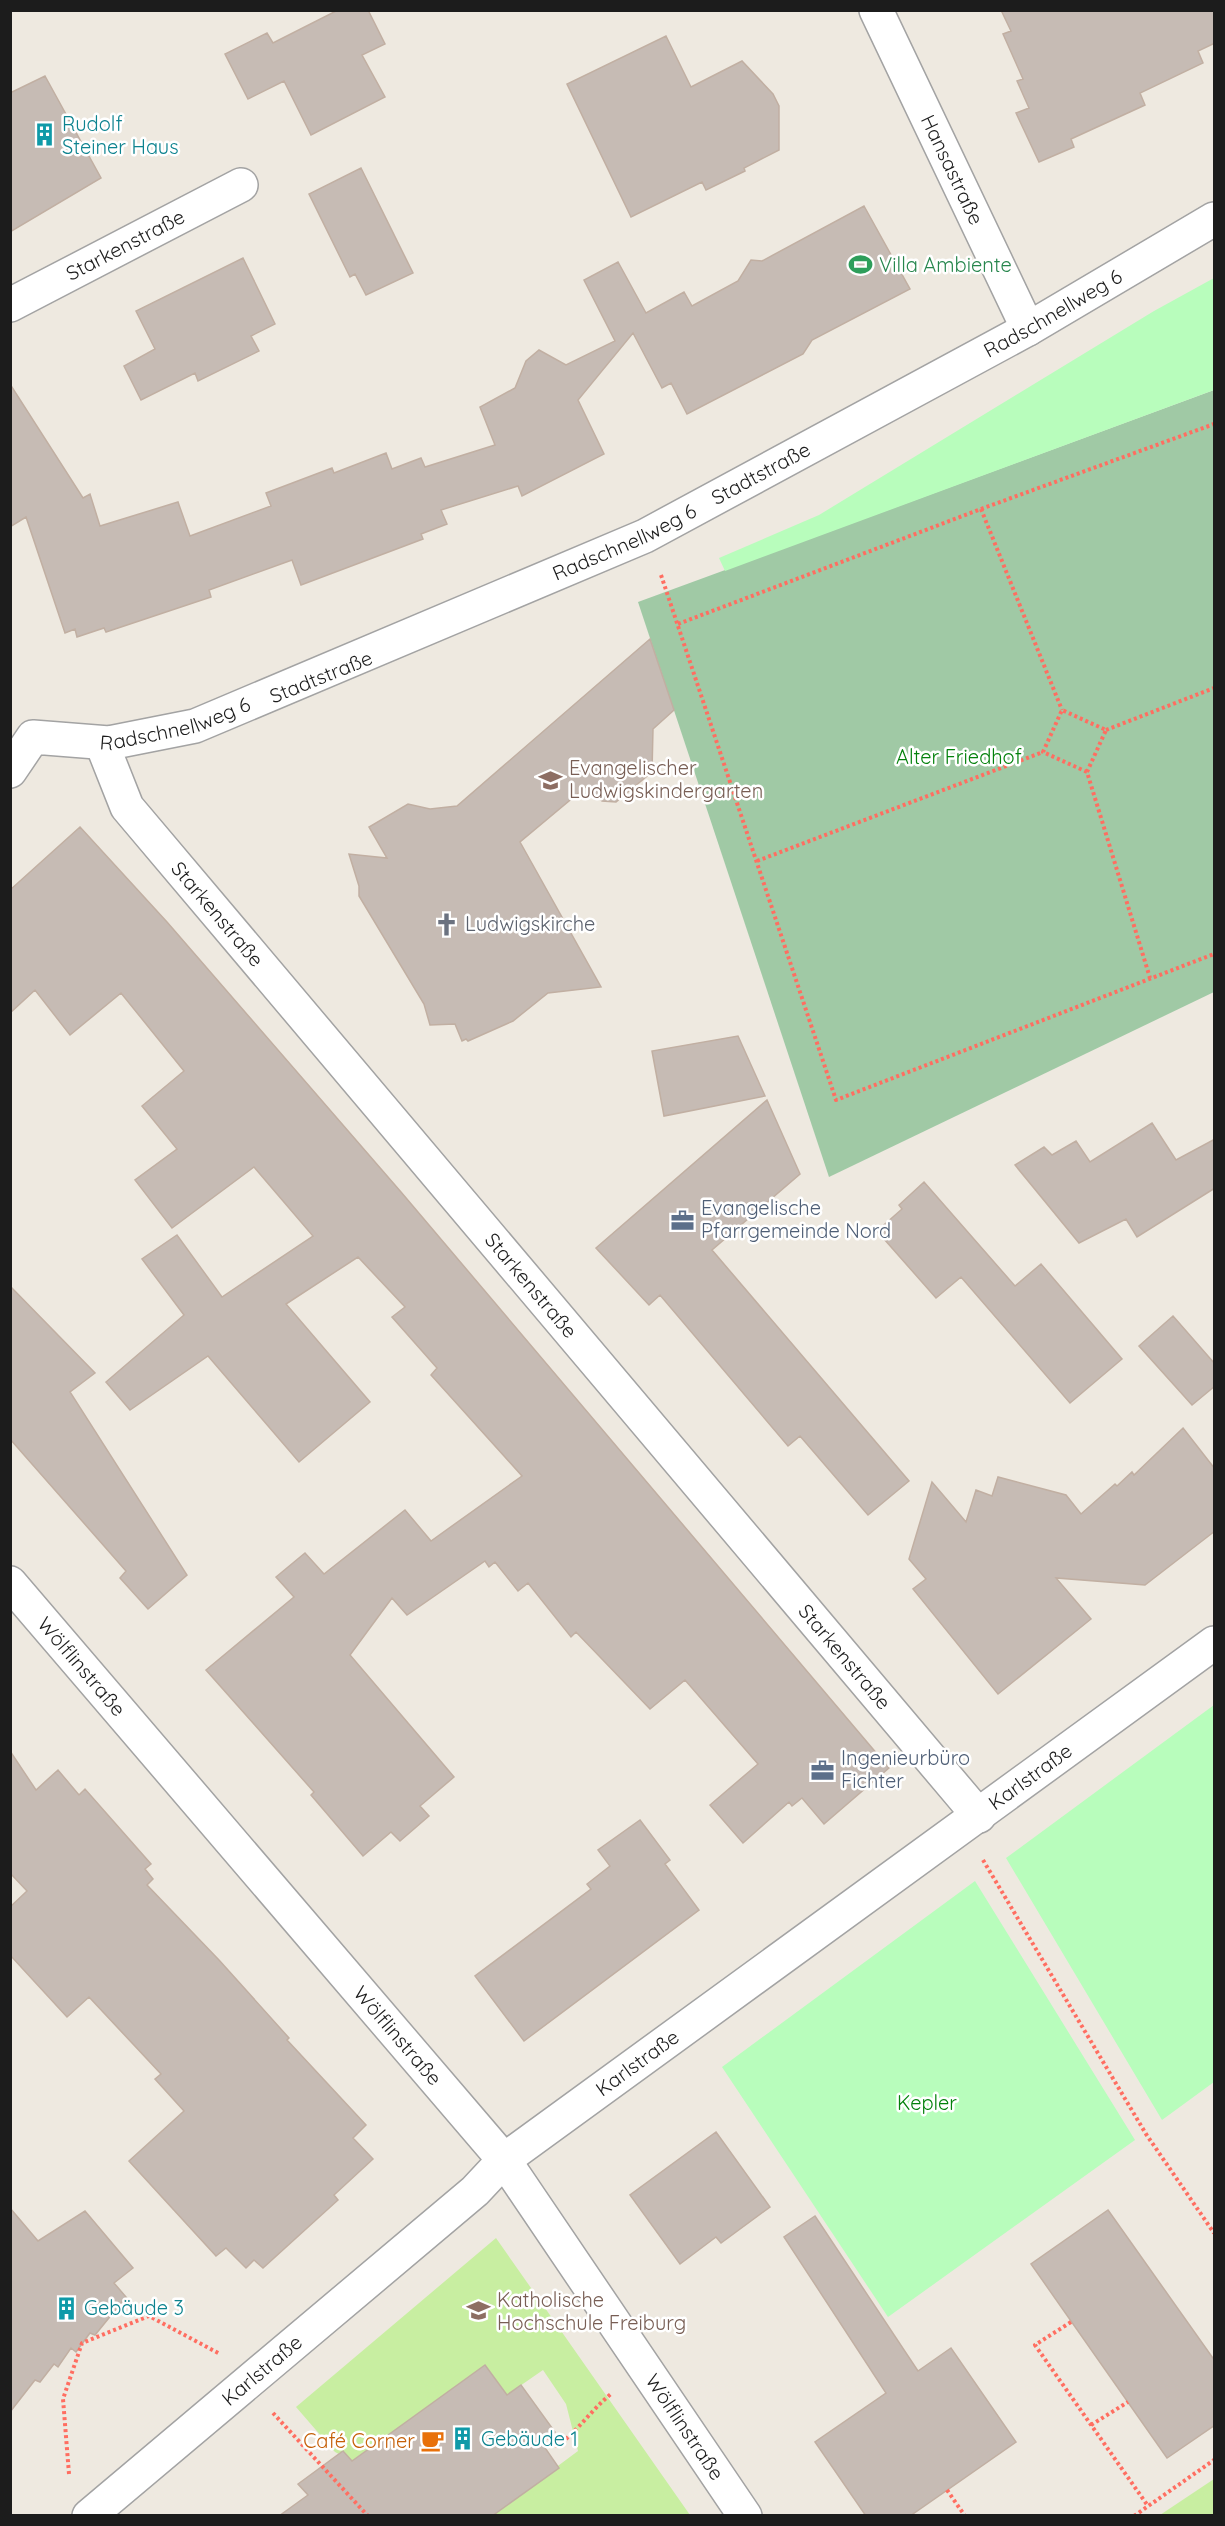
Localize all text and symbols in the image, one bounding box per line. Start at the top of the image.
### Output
street label: Hansastraße [916,110,989,229]
place label: Rudolf Steiner Haus [62,111,179,159]
building icon: Rudolf Steiner Haus [31,122,57,148]
street label: Starkenstraße [62,204,189,286]
sports icon: Villa Ambiente [848,252,874,278]
place label: Villa Ambiente [879,252,1012,277]
street label: Radschnellweg 6 [979,263,1126,363]
street label: Stadtstraße [707,436,814,510]
street label: Radschnellweg 6 [549,498,701,586]
street label: Stadtstraße [266,645,376,708]
street label: Radschnellweg 6 [99,691,254,755]
park label: Alter Friedhof [896,744,1022,769]
place label: Evangelischer Ludwigskindergarten [569,755,763,803]
school or university icon: Evangelischer Ludwigskindergarten [538,767,564,793]
street label: Starkenstraße [166,856,269,972]
church icon: Ludwigskirche [434,911,460,937]
place label: Ludwigskirche [465,911,595,936]
place label: Evangelische Pfarrgemeinde Nord [701,1195,891,1243]
office icon: Evangelische Pfarrgemeinde Nord [670,1207,696,1233]
street label: Starkenstraße [480,1227,583,1343]
street label: Starkenstraße [793,1599,896,1714]
street label: Wölflinstraße [32,1611,131,1721]
street label: Karlstraße [983,1738,1077,1815]
place label: Ingenieurbüro Fichter [841,1745,970,1793]
office icon: Ingenieurbüro Fichter [810,1757,836,1783]
street label: Wölflinstraße [349,1981,447,2090]
street label: Karlstraße [590,2024,684,2101]
park label: Kepler [897,2090,957,2115]
place label: Katholische Hochschule Freiburg [497,2287,686,2335]
building icon: Gebäude 3 [53,2295,79,2321]
place label: Gebäude 3 [84,2295,184,2320]
school or university icon: Katholische Hochschule Freiburg [466,2298,492,2324]
street label: Karlstraße [216,2329,307,2411]
street label: Wölflinstraße [640,2369,730,2485]
building icon: Gebäude 1 [450,2426,476,2452]
place label: Gebäude 1 [481,2426,578,2451]
place label: Café Corner [303,2428,415,2453]
cafe icon: Café Corner [420,2428,446,2454]

